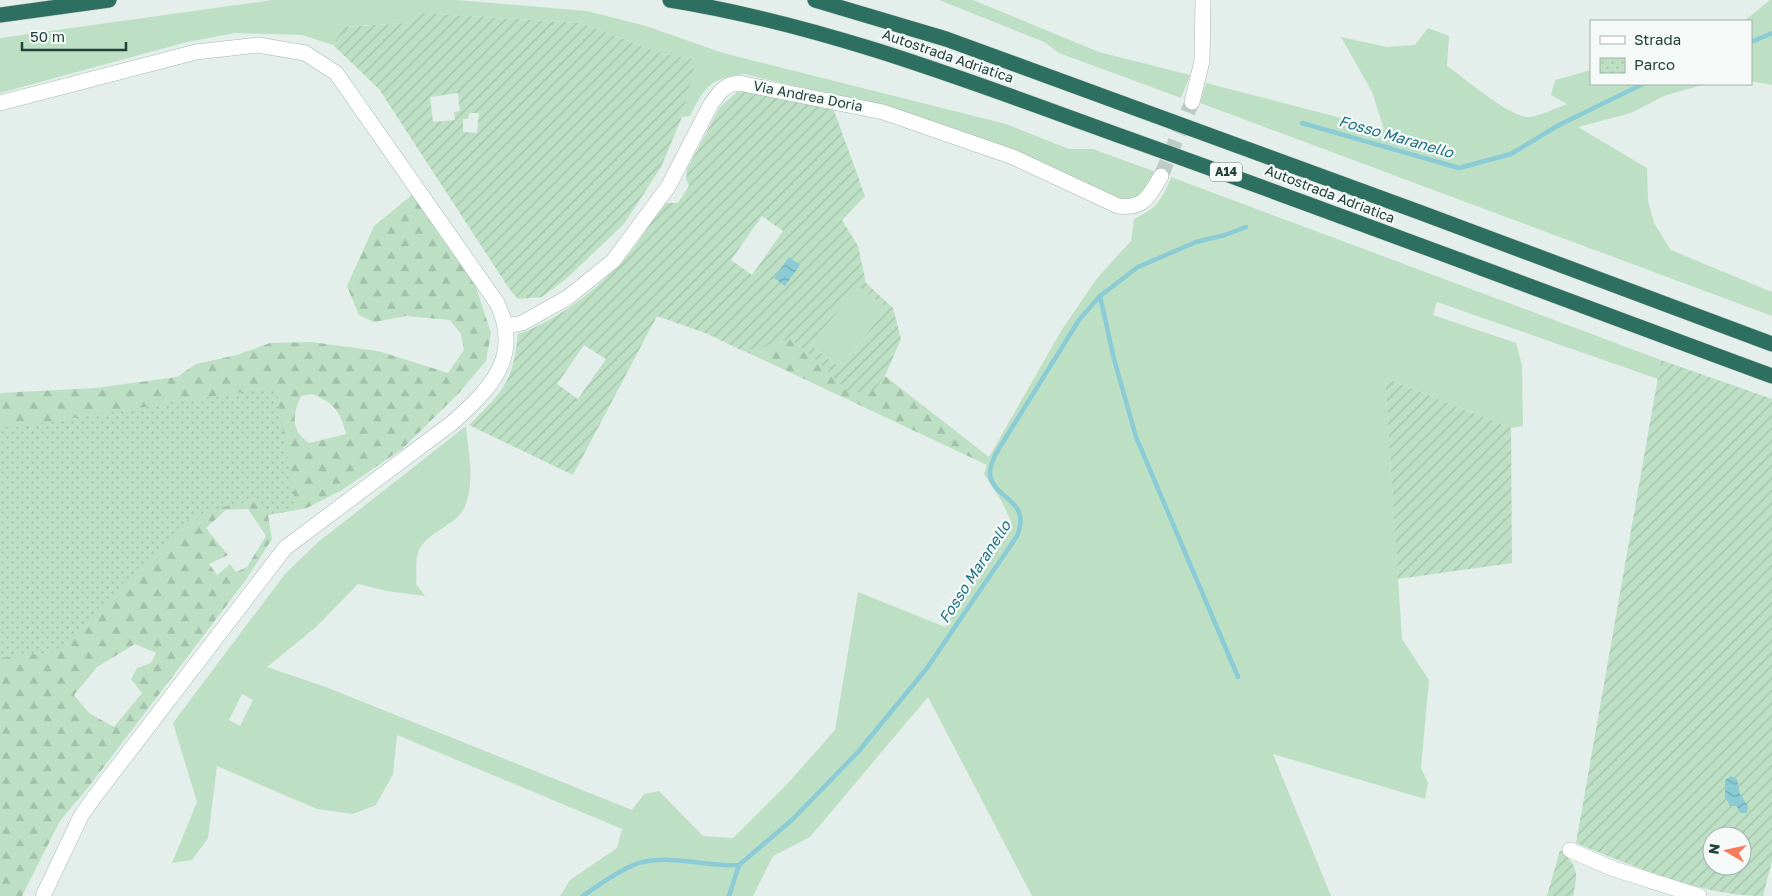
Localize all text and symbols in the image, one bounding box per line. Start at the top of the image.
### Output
scale bar [22,20,126,52]
legend [1590,20,1752,85]
street label: Autostrada Adriatica [880,25,1016,86]
text: 50 m [30,27,65,45]
text: Strada [1634,30,1681,48]
text: Parco [1634,55,1675,73]
street label: Via Andrea Doria [752,77,864,114]
water label: Fosso Maranello [1337,111,1457,161]
street label: Autostrada Adriatica [1263,161,1397,226]
road number: A14 [1210,162,1242,182]
water label: Fosso Maranello [934,516,1014,626]
north arrow [1702,826,1752,876]
text: N [1704,842,1723,855]

